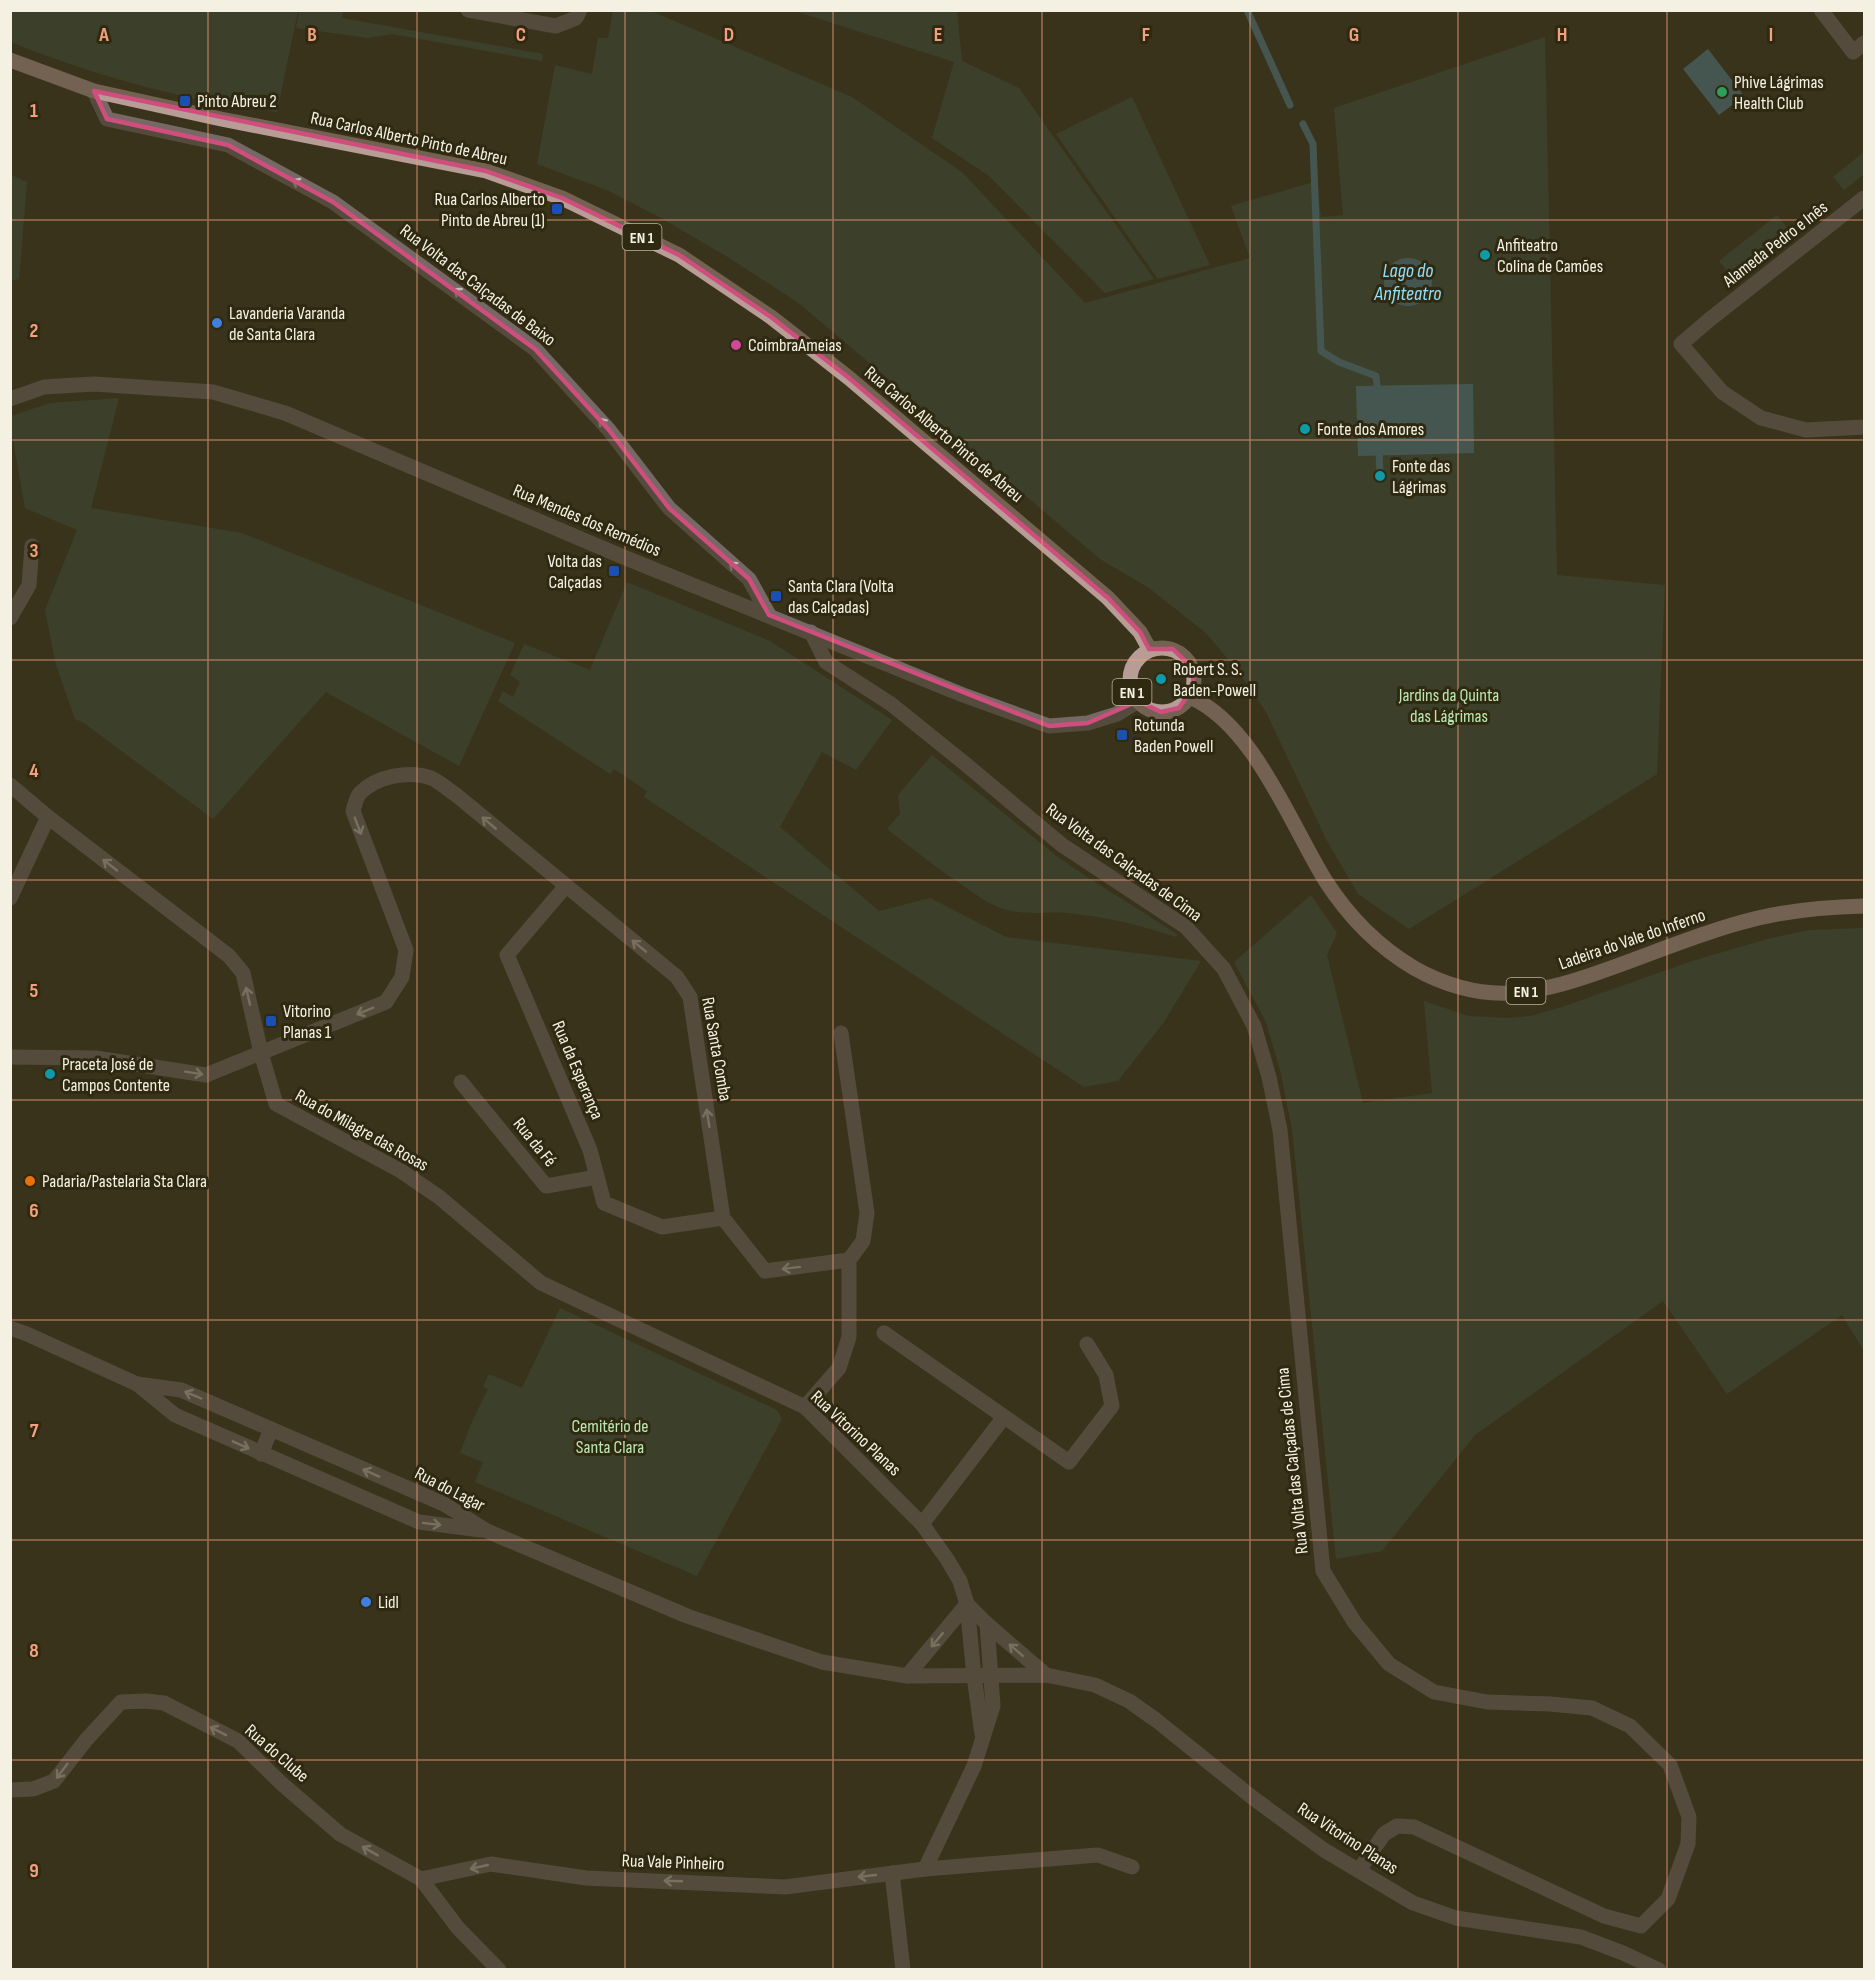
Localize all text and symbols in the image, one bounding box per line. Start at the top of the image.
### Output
text: A [98,23,109,47]
text: B [307,23,317,47]
text: C [516,23,526,47]
text: D [724,23,734,47]
text: E [934,23,942,47]
text: F [1142,23,1150,47]
text: G [1349,23,1359,47]
text: H [1557,23,1567,47]
text: I [1769,23,1773,47]
place label: Phive Lágrimas Health Club [1734,72,1824,114]
marker: Phive Lágrimas Health Club [1715,85,1729,99]
place label: Pinto Abreu 2 [197,91,277,112]
marker: Pinto Abreu 2 [178,94,192,108]
text: 1 [30,99,38,123]
street label: Rua Carlos Alberto Pinto de Abreu [309,107,509,170]
one-way arrow [292,178,310,189]
place label: Rua Carlos Alberto Pinto de Abreu (1) [435,189,545,231]
street label: Alameda Pedro e Inês [1718,197,1832,292]
marker: Rua Carlos Alberto Pinto de Abreu (1) [550,202,564,216]
street label: Rua Volta das Calçadas de Baixo [396,220,560,351]
road number: EN 1 [622,224,662,250]
place label: Anfiteatro Colina de Camões [1496,235,1603,277]
marker: Anfiteatro Colina de Camões [1478,248,1492,262]
water label: Lago do Anfiteatro [1374,259,1441,306]
one-way arrow [453,288,469,301]
place label: Lavanderia Varanda de Santa Clara [229,303,345,345]
marker: Lavanderia Varanda de Santa Clara [210,316,224,330]
text: 2 [30,319,38,343]
place label: CoimbraAmeias [748,335,842,356]
marker: CoimbraAmeias [729,338,743,352]
street label: Rua Carlos Alberto Pinto de Abreu [860,362,1027,507]
one-way arrow [598,417,611,433]
place label: Fonte dos Amores [1317,419,1424,440]
marker: Fonte dos Amores [1298,422,1312,436]
place label: Fonte das Lágrimas [1392,456,1450,498]
marker: Fonte das Lágrimas [1373,469,1387,483]
street label: Rua Mendes dos Remédios [510,480,664,561]
text: 3 [30,539,39,563]
place label: Volta das Calçadas [548,551,602,593]
one-way arrow [728,561,744,574]
marker: Volta das Calçadas [607,564,621,578]
place label: Santa Clara (Volta das Calçadas) [788,576,894,618]
marker: Santa Clara (Volta das Calçadas) [769,589,783,603]
place label: Robert S. S. Baden-Powell [1173,659,1256,701]
marker: Robert S. S. Baden-Powell [1154,672,1168,686]
road number: EN 1 [1112,679,1152,705]
park label: Jardins da Quinta das Lágrimas [1398,685,1499,727]
place label: Rotunda Baden Powell [1134,715,1213,757]
marker: Rotunda Baden Powell [1115,728,1129,742]
text: 4 [29,759,39,783]
street label: Rua Volta das Calçadas de Cima [1042,799,1206,926]
one-way arrow [354,816,365,835]
one-way arrow [481,816,497,829]
one-way arrow [102,859,118,872]
street label: Ladeira do Vale do Inferno [1556,905,1708,974]
one-way arrow [632,940,648,953]
road number: EN 1 [1506,978,1546,1004]
text: 5 [30,979,39,1003]
one-way arrow [242,986,254,1005]
street label: Rua Santa Comba [697,995,736,1103]
place label: Vitorino Planas 1 [283,1001,332,1043]
one-way arrow [357,1006,375,1017]
marker: Vitorino Planas 1 [264,1014,278,1028]
street label: Rua da Esperança [547,1018,608,1123]
place label: Praceta José de Campos Contente [62,1054,170,1096]
marker: Praceta José de Campos Contente [43,1067,57,1081]
one-way arrow [183,1068,203,1079]
street label: Rua do Milagre das Rosas [291,1085,432,1176]
one-way arrow [703,1109,714,1128]
street label: Rua da Fé [509,1114,561,1171]
place label: Padaria/Pastelaria Sta Clara [42,1171,207,1192]
marker: Padaria/Pastelaria Sta Clara [23,1174,37,1188]
text: 6 [29,1199,39,1223]
one-way arrow [782,1263,801,1274]
street label: Rua Volta das Calçadas de Cima [1272,1367,1313,1555]
street label: Rua Vitorino Planas [806,1386,905,1480]
one-way arrow [184,1389,202,1400]
park label: Cemitério de Santa Clara [572,1416,648,1458]
text: 7 [30,1419,39,1443]
one-way arrow [231,1439,249,1451]
street label: Rua do Lagar [411,1463,488,1516]
one-way arrow [363,1466,381,1478]
one-way arrow [421,1519,441,1530]
place label: Lidl [378,1592,399,1613]
marker: Lidl [359,1595,373,1609]
one-way arrow [931,1632,944,1648]
text: 8 [29,1639,39,1663]
one-way arrow [1009,1643,1024,1657]
street label: Rua do Clube [240,1720,313,1787]
one-way arrow [209,1725,227,1736]
one-way arrow [56,1763,68,1779]
street label: Rua Vitorino Planas [1294,1798,1402,1879]
one-way arrow [362,1845,379,1857]
street label: Rua Vale Pinheiro [621,1850,725,1875]
text: 9 [29,1859,39,1883]
one-way arrow [470,1861,489,1873]
one-way arrow [858,1871,877,1882]
one-way arrow [663,1875,683,1887]

